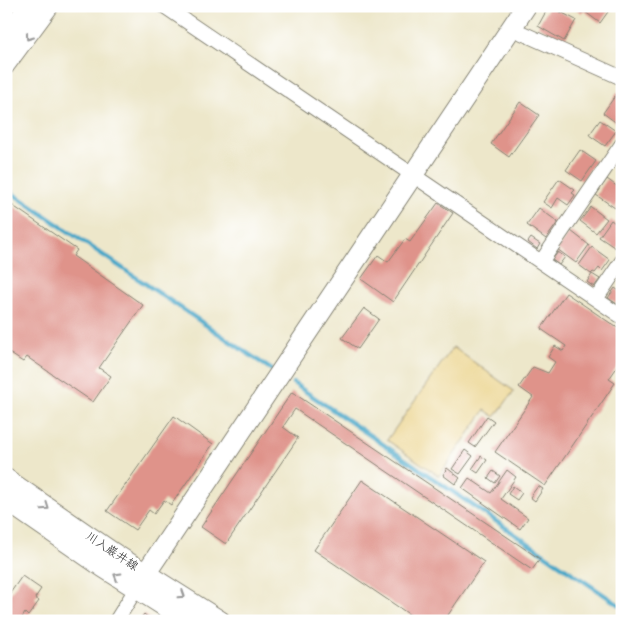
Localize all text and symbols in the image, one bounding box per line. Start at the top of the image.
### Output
one-way arrow [26,31,35,41]
one-way arrow [40,501,50,510]
street label: 川入巌井線 [82,528,142,574]
one-way arrow [114,573,123,582]
one-way arrow [177,589,186,599]

